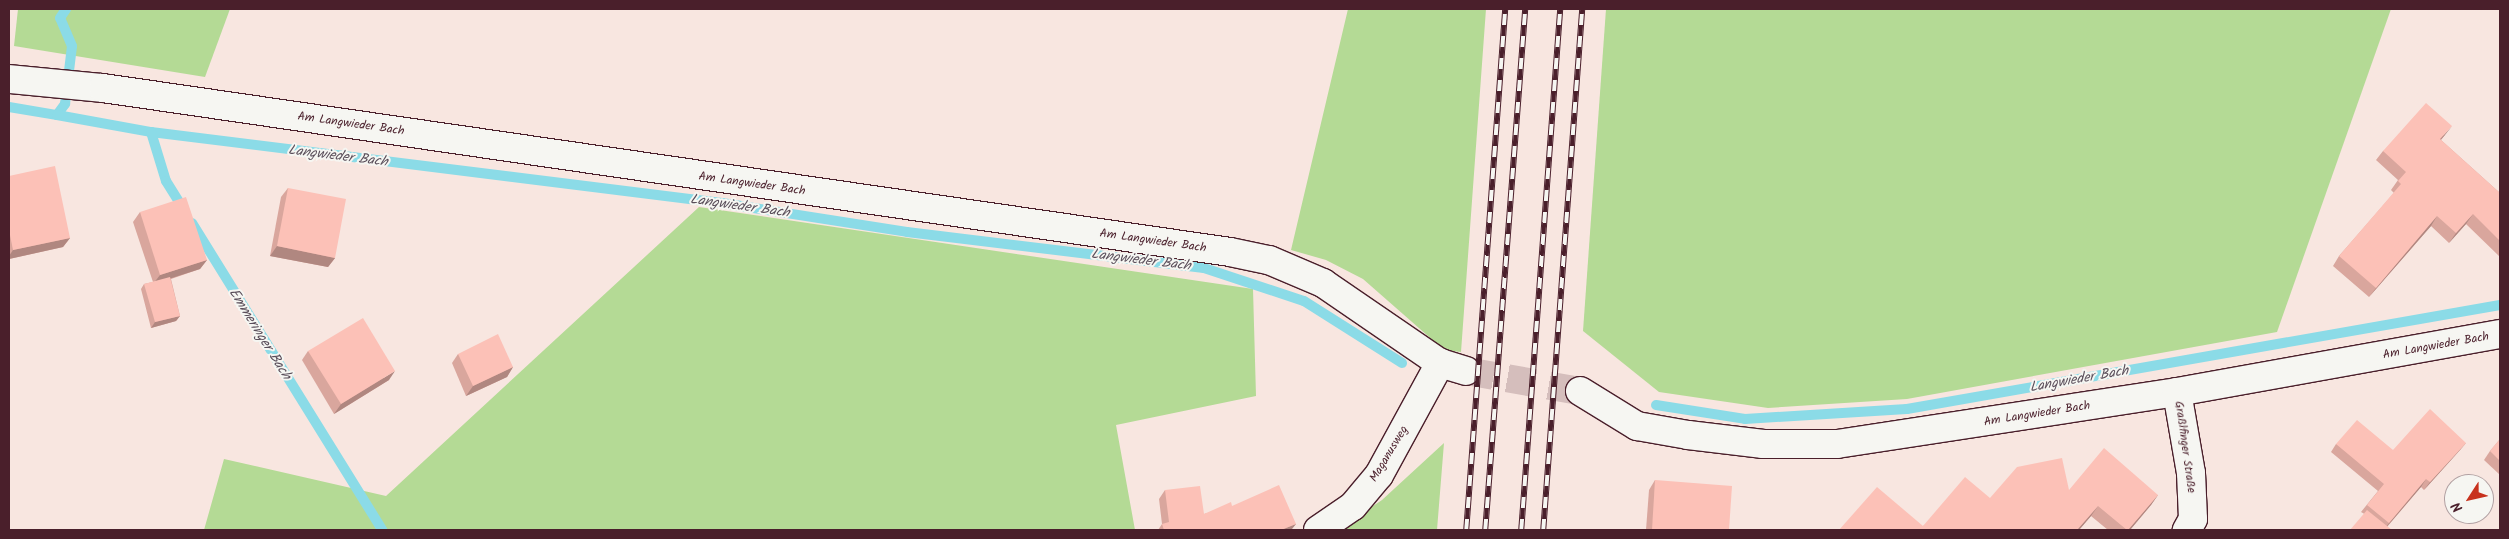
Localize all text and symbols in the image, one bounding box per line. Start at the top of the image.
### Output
street label: Am Langwieder Bach [297,109,405,139]
water label: Langwieder Bach [287,142,389,170]
street label: Am Langwieder Bach [698,169,806,199]
water label: Langwieder Bach [689,191,791,221]
street label: Am Langwieder Bach [1099,226,1207,256]
water label: Langwieder Bach [1090,246,1192,274]
water label: Emmeringer Bach [225,285,295,383]
street label: Am Langwieder Bach [2382,330,2490,362]
water label: Langwieder Bach [2028,362,2130,396]
street label: Am Langwieder Bach [1983,398,2091,430]
street label: Graßlfinger Straße [2171,400,2199,494]
street label: Maganusweg [1367,423,1411,485]
north arrow [2444,474,2494,524]
text: N [2446,497,2469,517]

